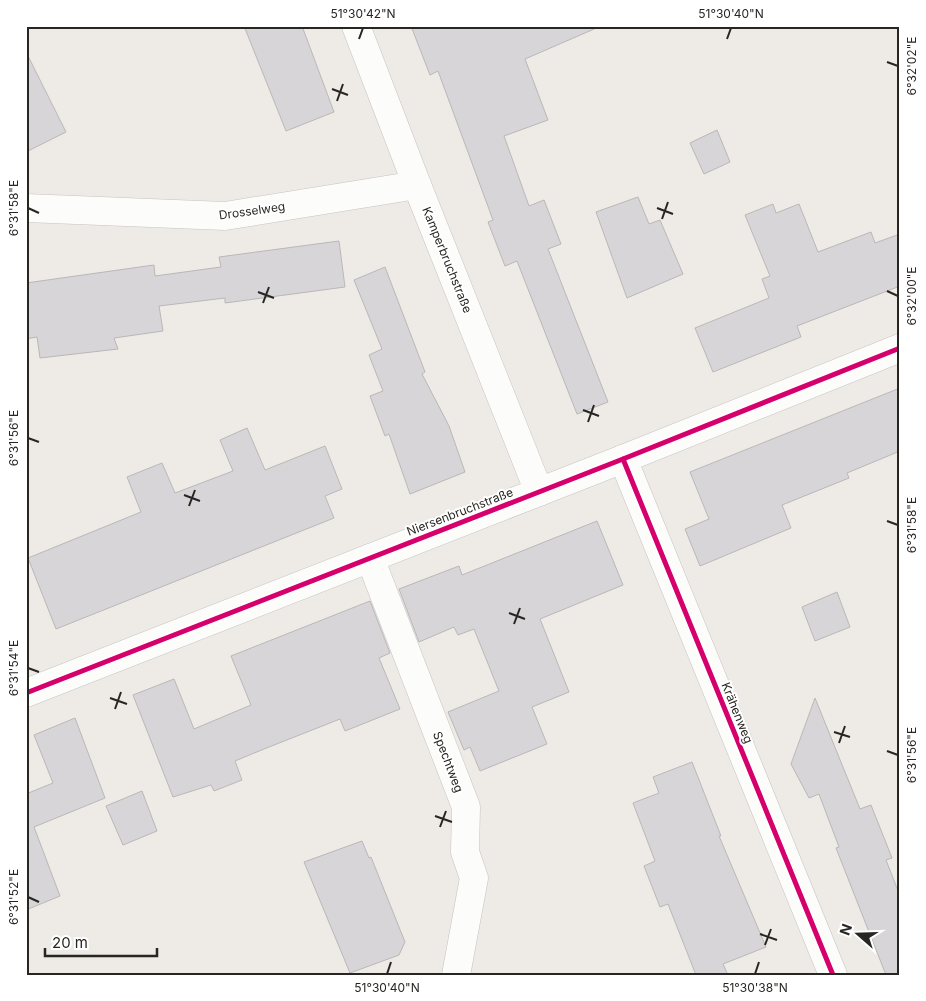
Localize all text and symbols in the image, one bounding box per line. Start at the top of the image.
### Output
text: 51°30'42"N [330,6,396,21]
text: 51°30'40"N [698,6,764,21]
text: 6°32'02"E [904,37,919,95]
text: 6°31'58"E [6,180,21,236]
street label: Drosselweg [218,198,286,223]
street label: Kamperbruchstraße [419,205,476,315]
text: 6°32'00"E [904,266,919,326]
text: 6°31'56"E [6,410,21,466]
street label: Niersenbruchstraße [405,484,515,539]
text: 6°31'58"E [904,497,919,553]
text: 6°31'54"E [6,640,21,696]
street label: Krähenweg [718,680,756,746]
text: 6°31'56"E [904,727,919,783]
street label: Spechtweg [430,729,467,794]
text: 6°31'52"E [6,869,21,925]
north arrow [834,908,884,958]
text: N [836,921,855,937]
scale bar [45,926,158,958]
text: 20 m [52,933,88,952]
text: 51°30'40"N [354,980,420,995]
text: 51°30'38"N [722,980,788,995]

